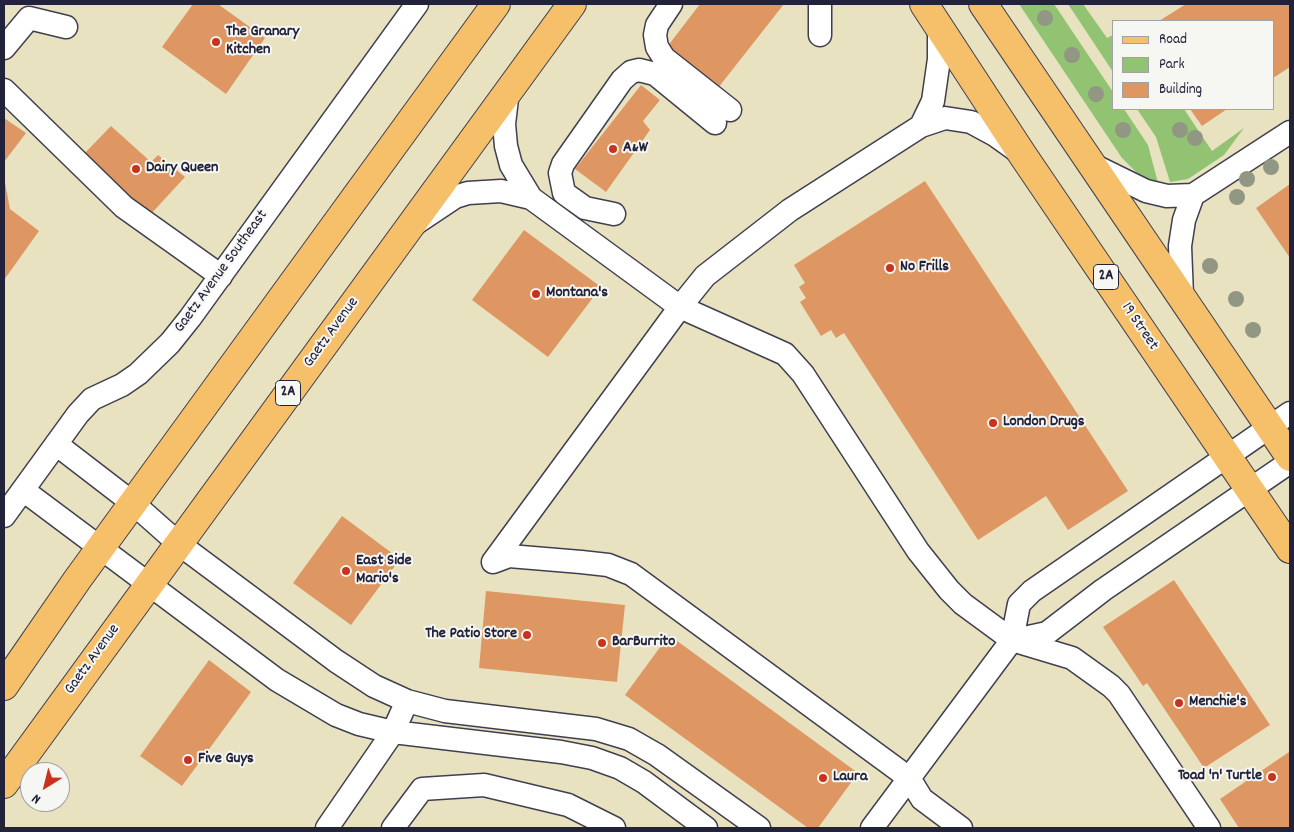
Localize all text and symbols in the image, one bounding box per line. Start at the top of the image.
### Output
legend [1112,20,1274,110]
place label: The Granary Kitchen [226,23,299,61]
text: Road [1159,29,1187,51]
marker: The Granary Kitchen [210,36,222,48]
text: Park [1159,54,1185,76]
text: Building [1159,79,1202,101]
place label: A&W [623,139,648,159]
marker: A&W [607,143,619,155]
place label: Dairy Queen [146,159,218,179]
marker: Dairy Queen [130,163,142,175]
street label: Gaetz Avenue Southeast [171,207,273,337]
place label: No Frills [900,258,949,278]
marker: No Frills [884,262,896,274]
road number: 2A [1094,264,1118,290]
place label: Montana's [546,284,608,304]
marker: Montana's [530,288,542,300]
street label: Gaetz Avenue [300,294,364,372]
street label: 19 Street [1116,300,1162,354]
road number: 2A [276,380,300,406]
place label: London Drugs [1003,413,1085,433]
marker: London Drugs [987,417,999,429]
place label: East Side Mario's [356,552,412,590]
marker: East Side Mario's [340,565,352,577]
street label: Gaetz Avenue [61,621,125,699]
place label: The Patio Store [425,625,517,645]
marker: The Patio Store [521,629,533,641]
place label: BarBurrito [612,633,675,653]
marker: BarBurrito [596,637,608,649]
place label: Menchie's [1189,693,1246,713]
marker: Menchie's [1173,697,1185,709]
place label: Five Guys [198,750,254,770]
marker: Five Guys [182,754,194,766]
north arrow [20,762,70,812]
place label: Toad 'n' Turtle [1178,767,1262,787]
place label: Laura [833,768,867,788]
marker: Toad 'n' Turtle [1266,771,1278,783]
marker: Laura [817,772,829,784]
text: N [28,788,45,808]

